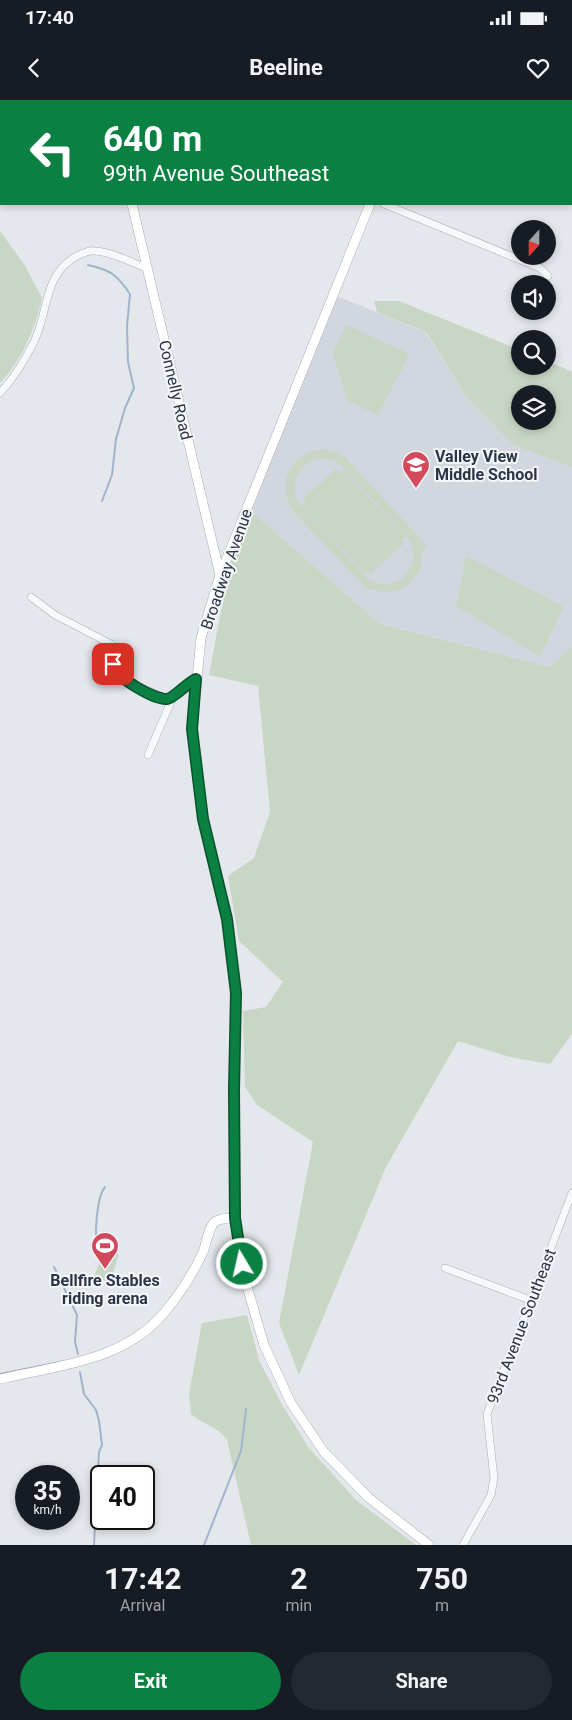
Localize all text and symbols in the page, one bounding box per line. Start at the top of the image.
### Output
text: 17:40 [25,6,74,29]
icon: back [20,54,48,82]
icon: heart [524,54,552,82]
text: Beeline [249,55,323,80]
text: 640 m [103,119,202,160]
icon: left [20,120,85,185]
text: 99th Avenue Southeast [103,161,329,186]
north arrow [511,220,556,265]
map controls [511,220,556,430]
button: sound [511,275,556,320]
button: search [511,330,556,375]
street label: Connelly Road [155,338,196,442]
button: layers [511,385,556,430]
place label: Valley View Middle School [435,447,538,484]
school or university icon: Valley View Middle School [401,450,431,489]
street label: Broadway Avenue [197,506,256,632]
pin [92,643,134,685]
icon: arrive [99,650,127,678]
sports icon: Bellfire Stables riding arena [90,1231,120,1270]
position arrow [215,1237,267,1289]
street label: 93rd Avenue Southeast [483,1246,560,1406]
place label: Bellfire Stables riding arena [50,1271,160,1308]
speed limit sign: 40 [90,1465,155,1530]
text: 35 [33,1477,62,1506]
text: km/h [33,1503,62,1517]
text: 17:42 [104,1561,181,1596]
text: 2 [290,1561,307,1596]
text: 750 [416,1561,468,1596]
text: Arrival [120,1596,165,1615]
text: min [285,1596,312,1615]
text: m [435,1596,449,1615]
button: Exit [20,1652,281,1710]
button: Share [291,1652,552,1710]

